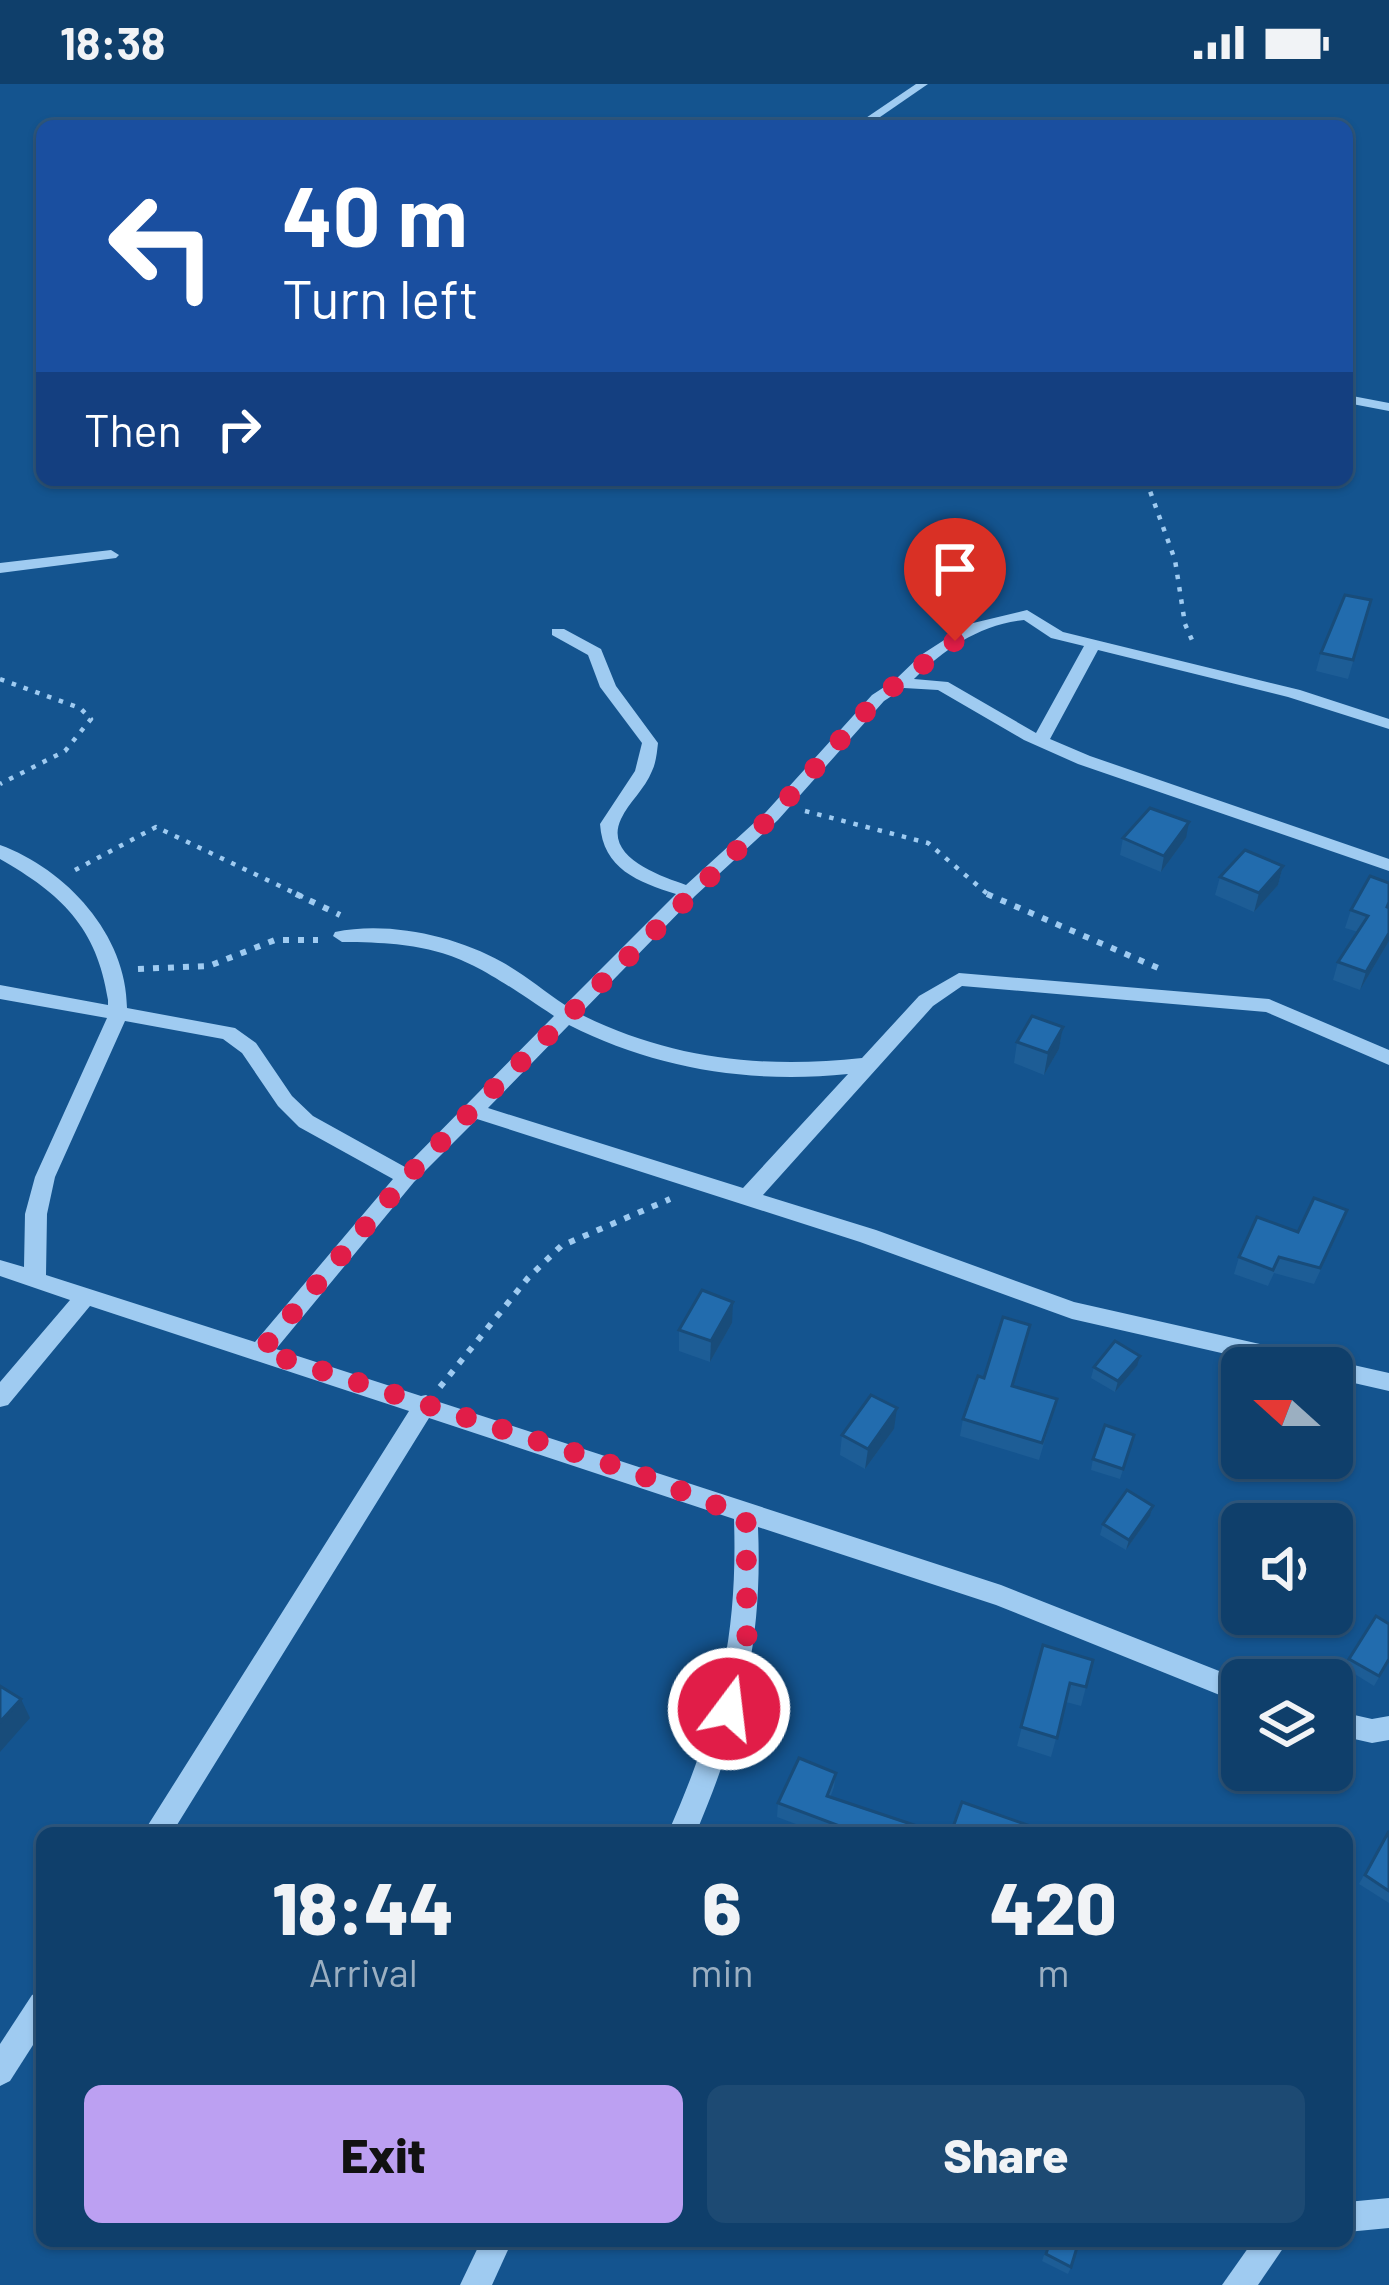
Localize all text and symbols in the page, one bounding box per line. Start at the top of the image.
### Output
text: 18:38 [60,15,165,69]
text: 40 m [282,163,468,264]
icon: left [84,168,240,324]
text: Turn left [282,265,479,330]
icon: right [206,396,272,462]
text: Then [84,402,182,456]
pin [904,518,1006,641]
icon: arrive [922,536,988,602]
north arrow [1221,1347,1353,1479]
map controls [1221,1347,1353,1791]
button: sound [1221,1503,1353,1635]
position arrow [666,1646,792,1772]
button: layers [1221,1659,1353,1791]
text: 18:44 [272,1863,454,1949]
text: 6 [702,1863,742,1949]
text: 420 [990,1863,1117,1949]
text: Arrival [309,1948,418,1995]
text: min [690,1948,754,1995]
text: m [1037,1948,1069,1995]
button: Exit [84,2085,683,2223]
button: Share [707,2085,1305,2223]

